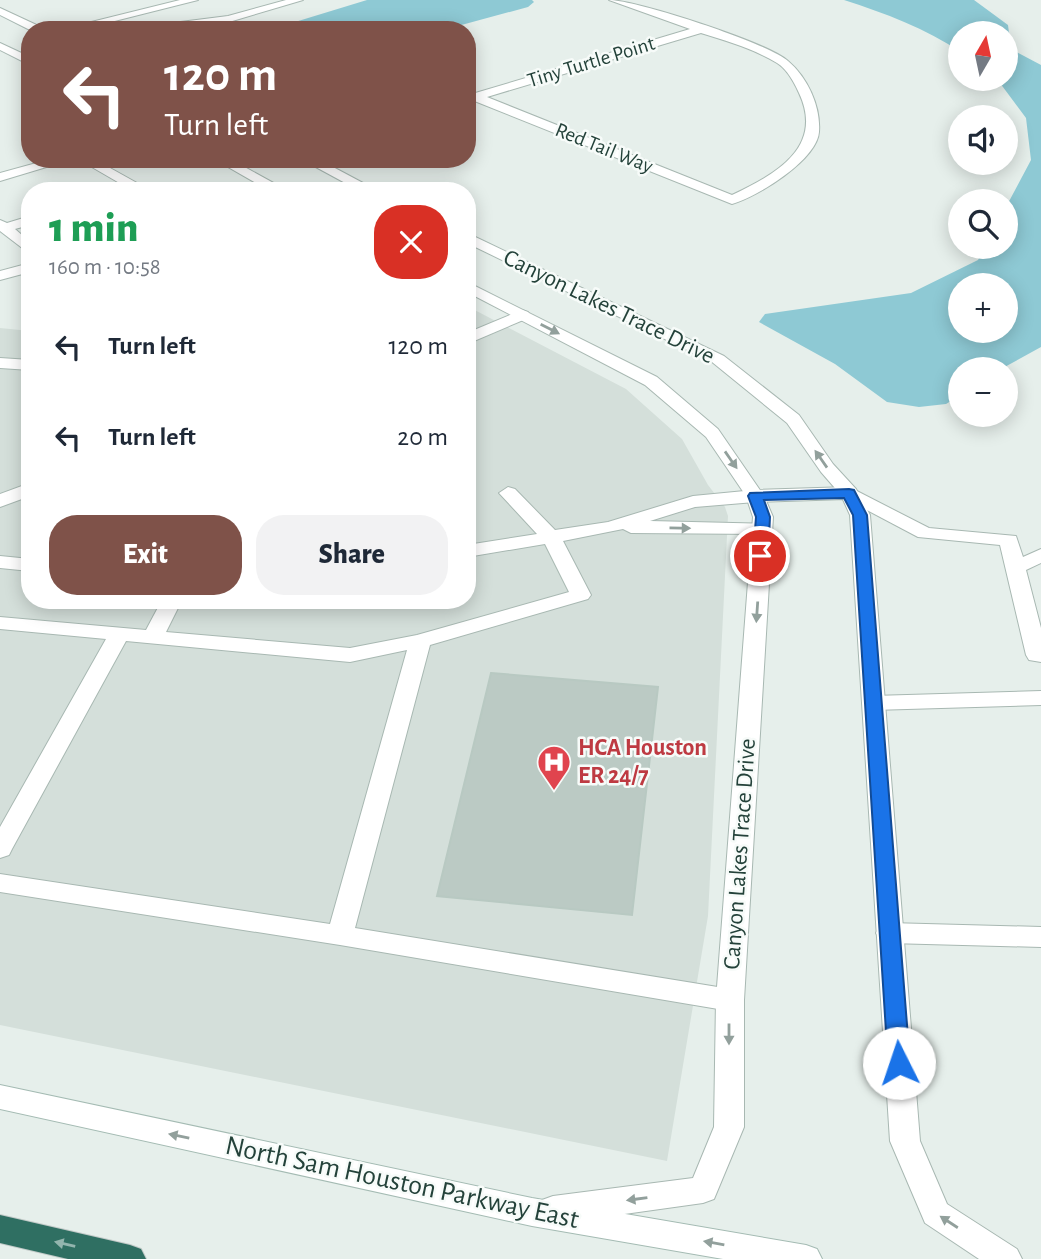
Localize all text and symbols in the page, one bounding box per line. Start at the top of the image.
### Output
north arrow [948,21,1018,91]
map controls [948,21,1018,427]
street label: Tiny Turtle Point [525,33,658,91]
icon: left [49,49,140,140]
text: 120 m [164,51,277,100]
button: sound [948,105,1018,175]
text: Turn left [164,109,268,141]
street label: Red Tail Way [552,119,656,177]
button: search [948,189,1018,259]
button: close [374,205,448,279]
text: 1 min [49,207,138,249]
street label: Canyon Lakes Trace Drive [500,245,718,369]
text: 160 m · 10:58 [49,256,161,279]
button: + [948,273,1018,343]
one-way arrow [540,323,560,334]
icon: left [49,328,87,366]
text: Turn left [108,333,196,359]
text: 120 m [388,333,448,359]
button: − [948,357,1018,427]
icon: left [49,419,87,457]
text: Turn left [108,424,196,450]
text: 20 m [397,424,448,450]
one-way arrow [814,450,828,468]
one-way arrow [724,451,737,470]
button: Exit [49,515,242,595]
button: Share [256,515,448,595]
one-way arrow [669,522,691,534]
pin [730,526,790,586]
icon: arrive [741,537,779,575]
one-way arrow [751,601,762,623]
place label: HCA Houston ER 24/7 [578,736,707,788]
street label: Canyon Lakes Trace Drive [720,738,760,970]
hospital icon: HCA Houston ER 24/7 [535,743,573,792]
one-way arrow [724,1023,735,1045]
position arrow [862,1026,936,1100]
one-way arrow [168,1130,190,1141]
street label: North Sam Houston Parkway East [223,1132,581,1234]
one-way arrow [626,1193,648,1204]
one-way arrow [939,1215,959,1228]
one-way arrow [703,1237,725,1248]
one-way arrow [54,1238,76,1249]

